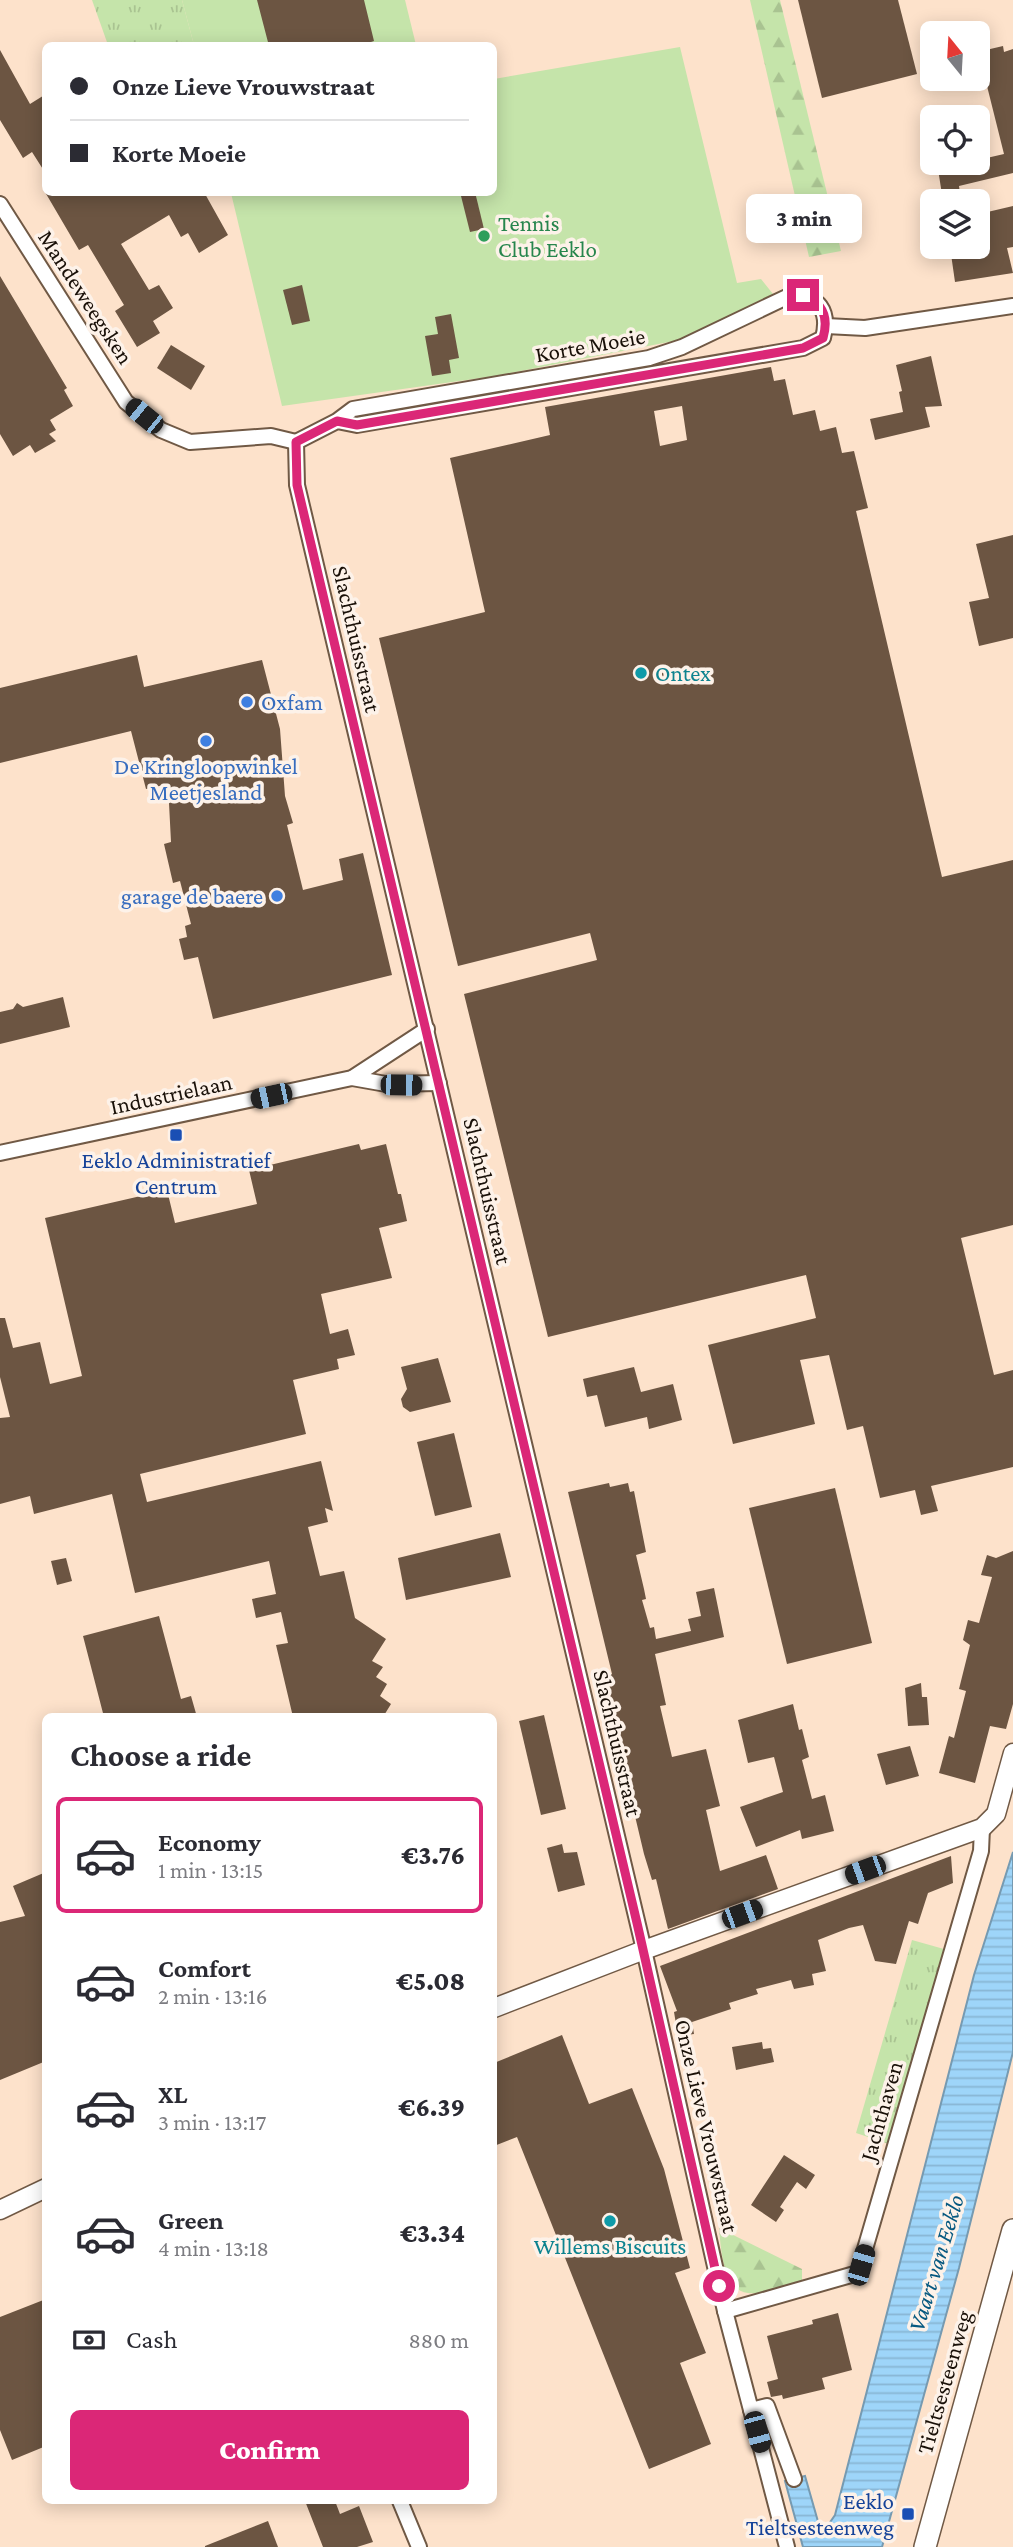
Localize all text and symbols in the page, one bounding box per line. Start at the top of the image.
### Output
north arrow [920,21,990,91]
map controls [920,21,990,259]
text: Onze Lieve Vrouwstraat [112,72,375,101]
button: locate [920,105,990,175]
text: Korte Moeie [112,139,246,168]
button: layers [920,189,990,259]
callout: 3 min [745,194,861,243]
text: 3 min [776,205,832,231]
place label: Tennis Club Eeklo [498,210,597,262]
street label: Mandeweegsken [33,225,139,369]
marker: Tennis Club Eeklo [476,228,492,244]
route end [787,279,819,311]
street label: Korte Moeie [533,323,647,367]
car [122,395,167,437]
street label: Slachthuisstraat [327,563,387,715]
place label: Ontex [655,660,711,686]
marker: Ontex [633,665,649,681]
place label: Oxfam [261,689,323,715]
marker: Oxfam [239,694,255,710]
marker: De Kringloopwinkel Meetjesland [198,733,214,749]
place label: De Kringloopwinkel Meetjesland [114,753,298,805]
place label: garage de baere [121,883,263,909]
marker: garage de baere [269,888,285,904]
street label: Industrielaan [108,1068,234,1120]
car [380,1074,423,1096]
car [249,1081,294,1111]
street label: Slachthuisstraat [458,1115,518,1267]
marker: Eeklo Administratief Centrum [168,1127,184,1143]
place label: Eeklo Administratief Centrum [82,1147,272,1199]
street label: Slachthuisstraat [588,1667,648,1819]
text: Choose a ride [70,1737,251,1773]
icon: car [74,1824,137,1887]
text: Economy [158,1828,261,1857]
text: €3.76 [401,1841,465,1870]
car [842,1853,889,1887]
text: 1 min · 13:15 [158,1857,263,1883]
car [719,1897,766,1931]
icon: car [74,1950,137,2013]
text: Comfort [158,1954,251,1983]
text: €5.08 [396,1967,465,1996]
text: 2 min · 13:16 [158,1983,267,2009]
street label: Onze Lieve Vrouwstraat [670,2017,744,2236]
street label: Jachthaven [854,2058,908,2166]
icon: car [74,2076,137,2139]
text: XL [158,2080,187,2109]
text: €6.39 [398,2093,465,2122]
text: 3 min · 13:17 [158,2109,266,2135]
water label: Vaart van Eeklo [902,2191,969,2335]
icon: car [74,2202,137,2265]
text: Green [158,2206,224,2235]
marker: Willems Biscuits [602,2213,618,2229]
text: €3.34 [400,2219,465,2248]
place label: Willems Biscuits [534,2233,686,2259]
text: 4 min · 13:18 [158,2235,269,2261]
car [846,2242,877,2288]
route start [703,2270,735,2302]
street label: Tieltsesteenweg [911,2307,977,2457]
icon: cash [70,2321,108,2359]
text: Cash [126,2325,177,2354]
text: 880 m [408,2327,469,2353]
car [742,2409,773,2455]
button: Confirm [70,2410,469,2490]
place label: Eeklo Tieltsesteenweg [746,2488,894,2540]
marker: Eeklo Tieltsesteenweg [900,2506,916,2522]

